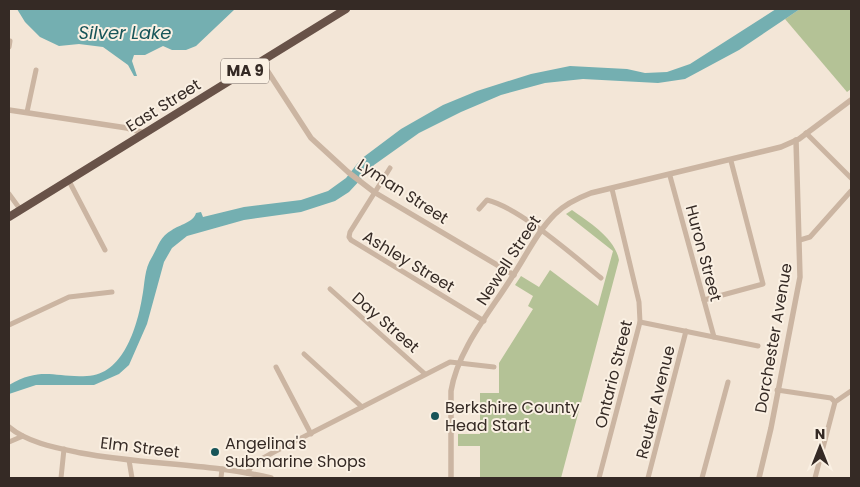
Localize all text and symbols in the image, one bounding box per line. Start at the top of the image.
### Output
water label: Silver Lake [78,20,172,45]
road number: MA 9 [221,58,269,84]
street label: East Street [121,73,205,138]
street label: Lyman Street [353,153,453,230]
street label: Huron Street [680,202,727,304]
street label: Newell Street [471,211,546,310]
street label: Ashley Street [359,225,459,298]
street label: Dorchester Avenue [749,261,798,415]
street label: Day Street [347,287,424,358]
street label: Ontario Street [589,317,638,431]
street label: Reuter Avenue [630,343,681,461]
place label: Berkshire County Head Start [445,396,580,437]
marker: Berkshire County Head Start [429,410,441,422]
north arrow [795,422,845,472]
text: N [815,424,825,444]
street label: Elm Street [99,431,181,464]
place label: Angelina's Submarine Shops [225,432,366,473]
marker: Angelina's Submarine Shops [209,446,221,458]

